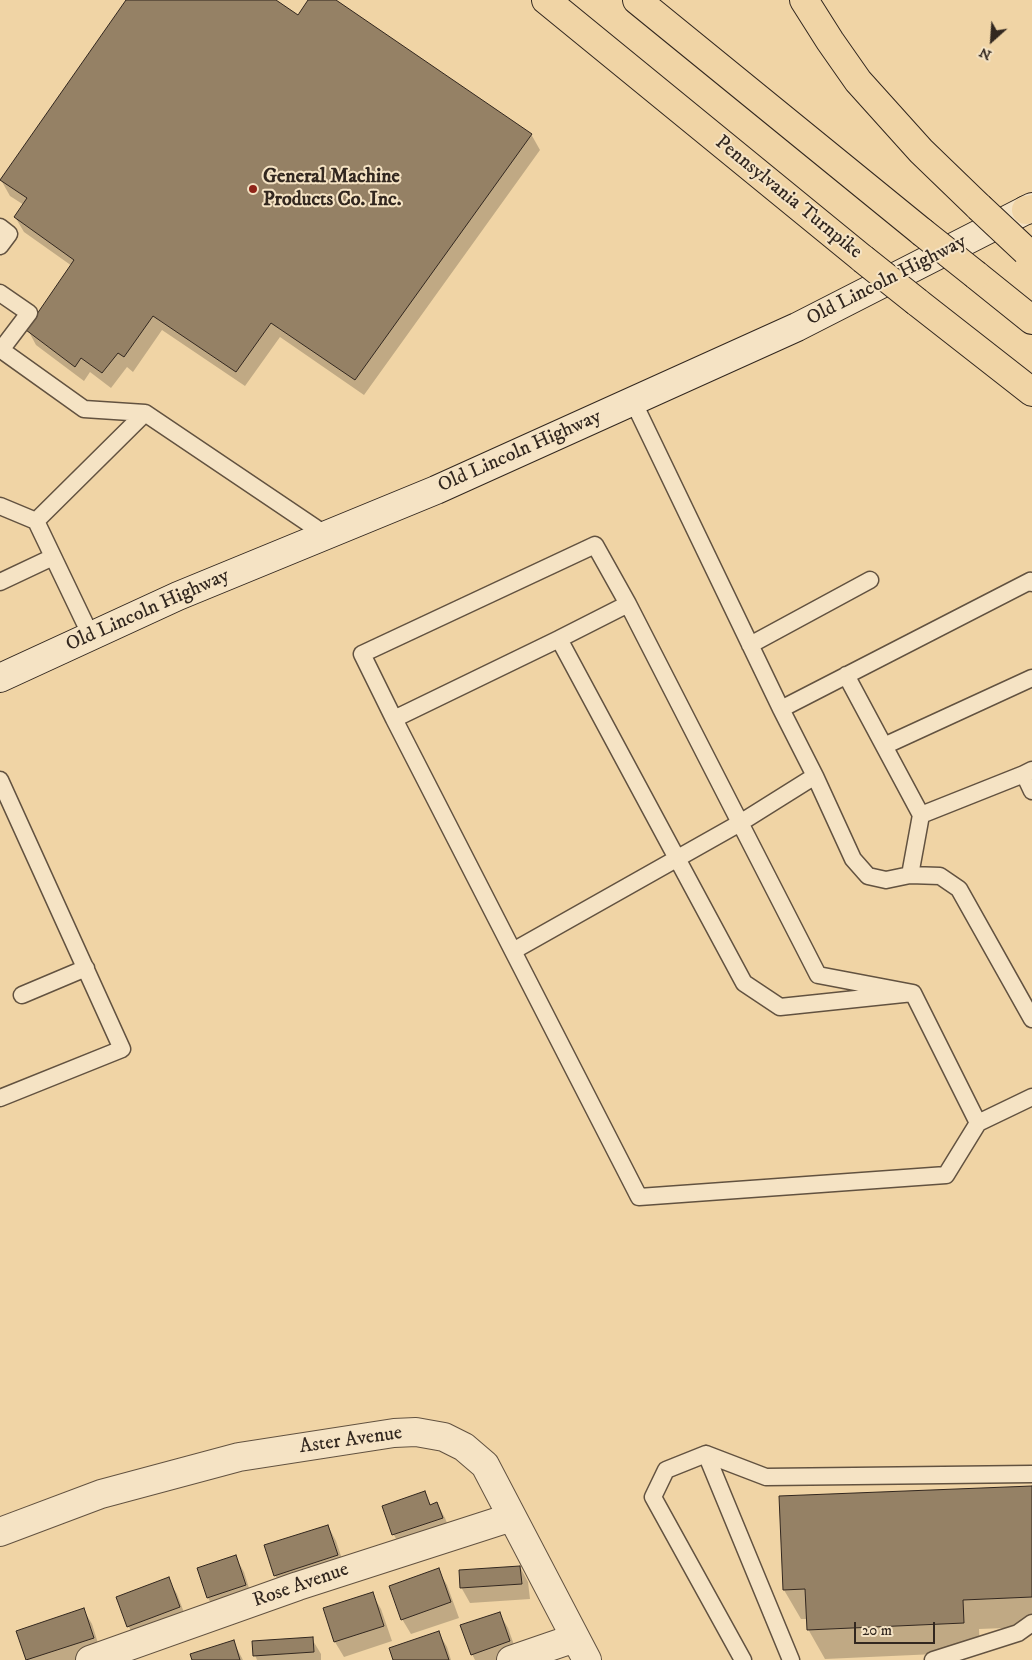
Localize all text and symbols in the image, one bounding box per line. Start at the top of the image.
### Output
north arrow [967,15,1017,65]
text: N [976,43,995,64]
street label: Pennsylvania Turnpike [710,131,866,265]
place label: General Machine Products Co. Inc. [263,166,401,213]
marker: General Machine Products Co. Inc. [247,183,259,195]
street label: Old Lincoln Highway [803,230,971,332]
street label: Old Lincoln Highway [435,405,605,499]
street label: Old Lincoln Highway [63,564,233,658]
street label: Aster Avenue [298,1422,404,1460]
street label: Rose Avenue [250,1558,352,1614]
scale bar [857,1612,938,1644]
text: 20 m [862,1621,892,1640]

